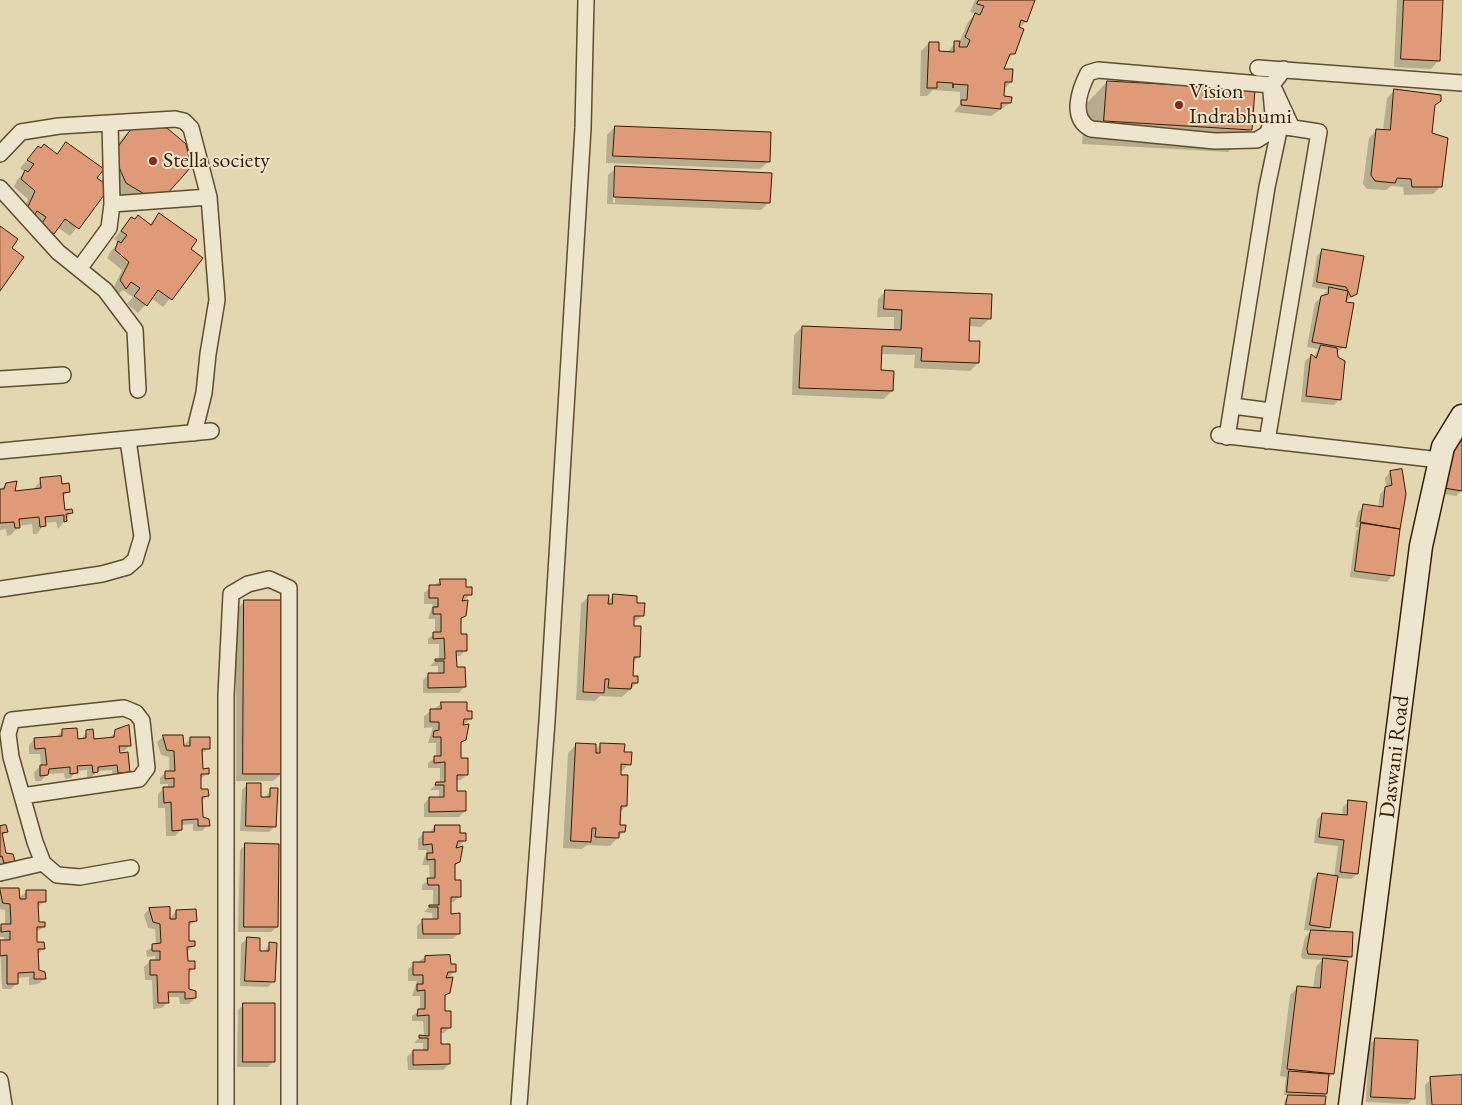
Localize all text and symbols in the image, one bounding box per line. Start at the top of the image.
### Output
place label: Vision Indrabhumi [1189,79,1292,130]
marker: Vision Indrabhumi [1173,99,1185,111]
place label: Stella society [163,148,270,174]
marker: Stella society [147,155,159,167]
street label: Daswani Road [1374,694,1416,820]

